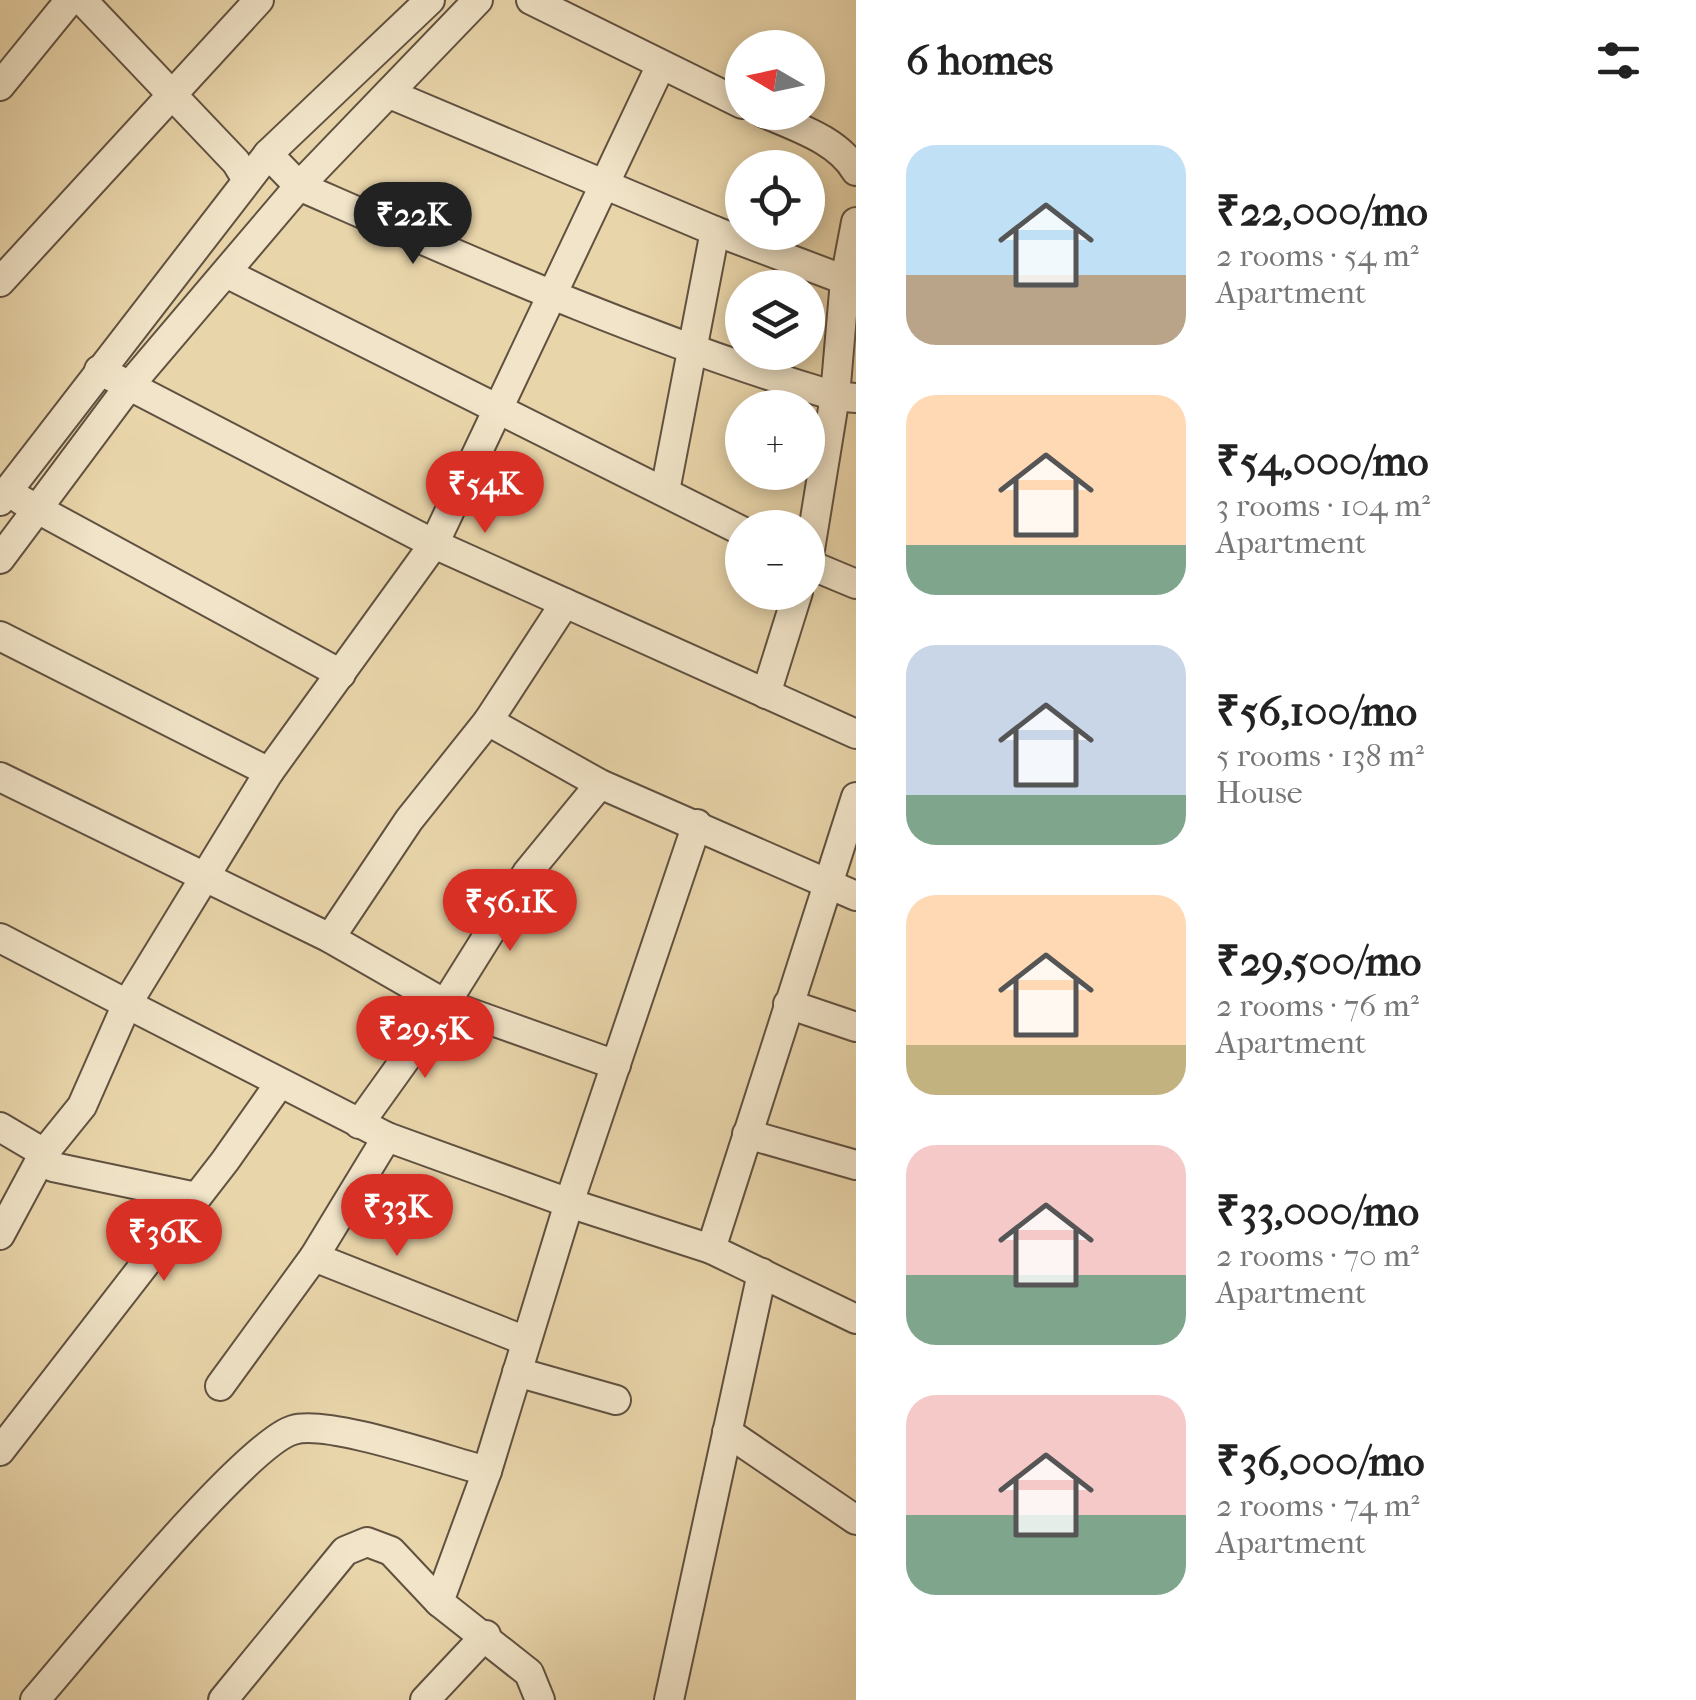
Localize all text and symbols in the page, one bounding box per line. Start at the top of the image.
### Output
north arrow [725,30,825,130]
map controls [725,30,825,610]
icon: filters [1591,33,1646,88]
text: 6 homes [906,36,1053,85]
button: locate [725,150,825,250]
pin: ₹22K [354,182,472,267]
icon: home [986,185,1106,305]
text: ₹22,000/mo [1216,187,1428,236]
text: ₹22K [376,196,450,233]
text: 2 rooms · 54 m² [1216,237,1419,274]
button: layers [725,270,825,370]
text: Apartment [1216,274,1366,311]
button: + [725,390,825,490]
icon: home [986,435,1106,555]
text: ₹54,000/mo [1216,437,1429,486]
pin: ₹54K [426,451,544,536]
text: ₹54K [448,465,522,502]
text: 3 rooms · 104 m² [1216,487,1430,524]
button: − [725,510,825,610]
text: Apartment [1216,524,1366,561]
icon: home [986,685,1106,805]
text: ₹56,100/mo [1216,687,1417,736]
text: 5 rooms · 138 m² [1216,737,1424,774]
text: House [1216,774,1303,811]
pin: ₹56.1K [429,869,591,954]
text: ₹56.1K [465,883,555,920]
icon: home [986,935,1106,1055]
text: ₹29,500/mo [1216,937,1421,986]
text: 2 rooms · 76 m² [1216,987,1419,1024]
pin: ₹29.5K [344,996,506,1081]
text: ₹29.5K [378,1010,472,1047]
text: Apartment [1216,1024,1366,1061]
pin: ₹33K [338,1174,456,1259]
icon: home [986,1185,1106,1305]
text: ₹33,000/mo [1216,1187,1419,1236]
text: ₹33K [363,1188,431,1225]
pin: ₹36K [105,1199,223,1284]
text: ₹36K [128,1213,200,1250]
text: 2 rooms · 70 m² [1216,1237,1419,1274]
text: Apartment [1216,1274,1366,1311]
icon: home [986,1435,1106,1555]
text: ₹36,000/mo [1216,1437,1425,1486]
text: 2 rooms · 74 m² [1216,1487,1420,1524]
text: Apartment [1216,1524,1366,1561]

